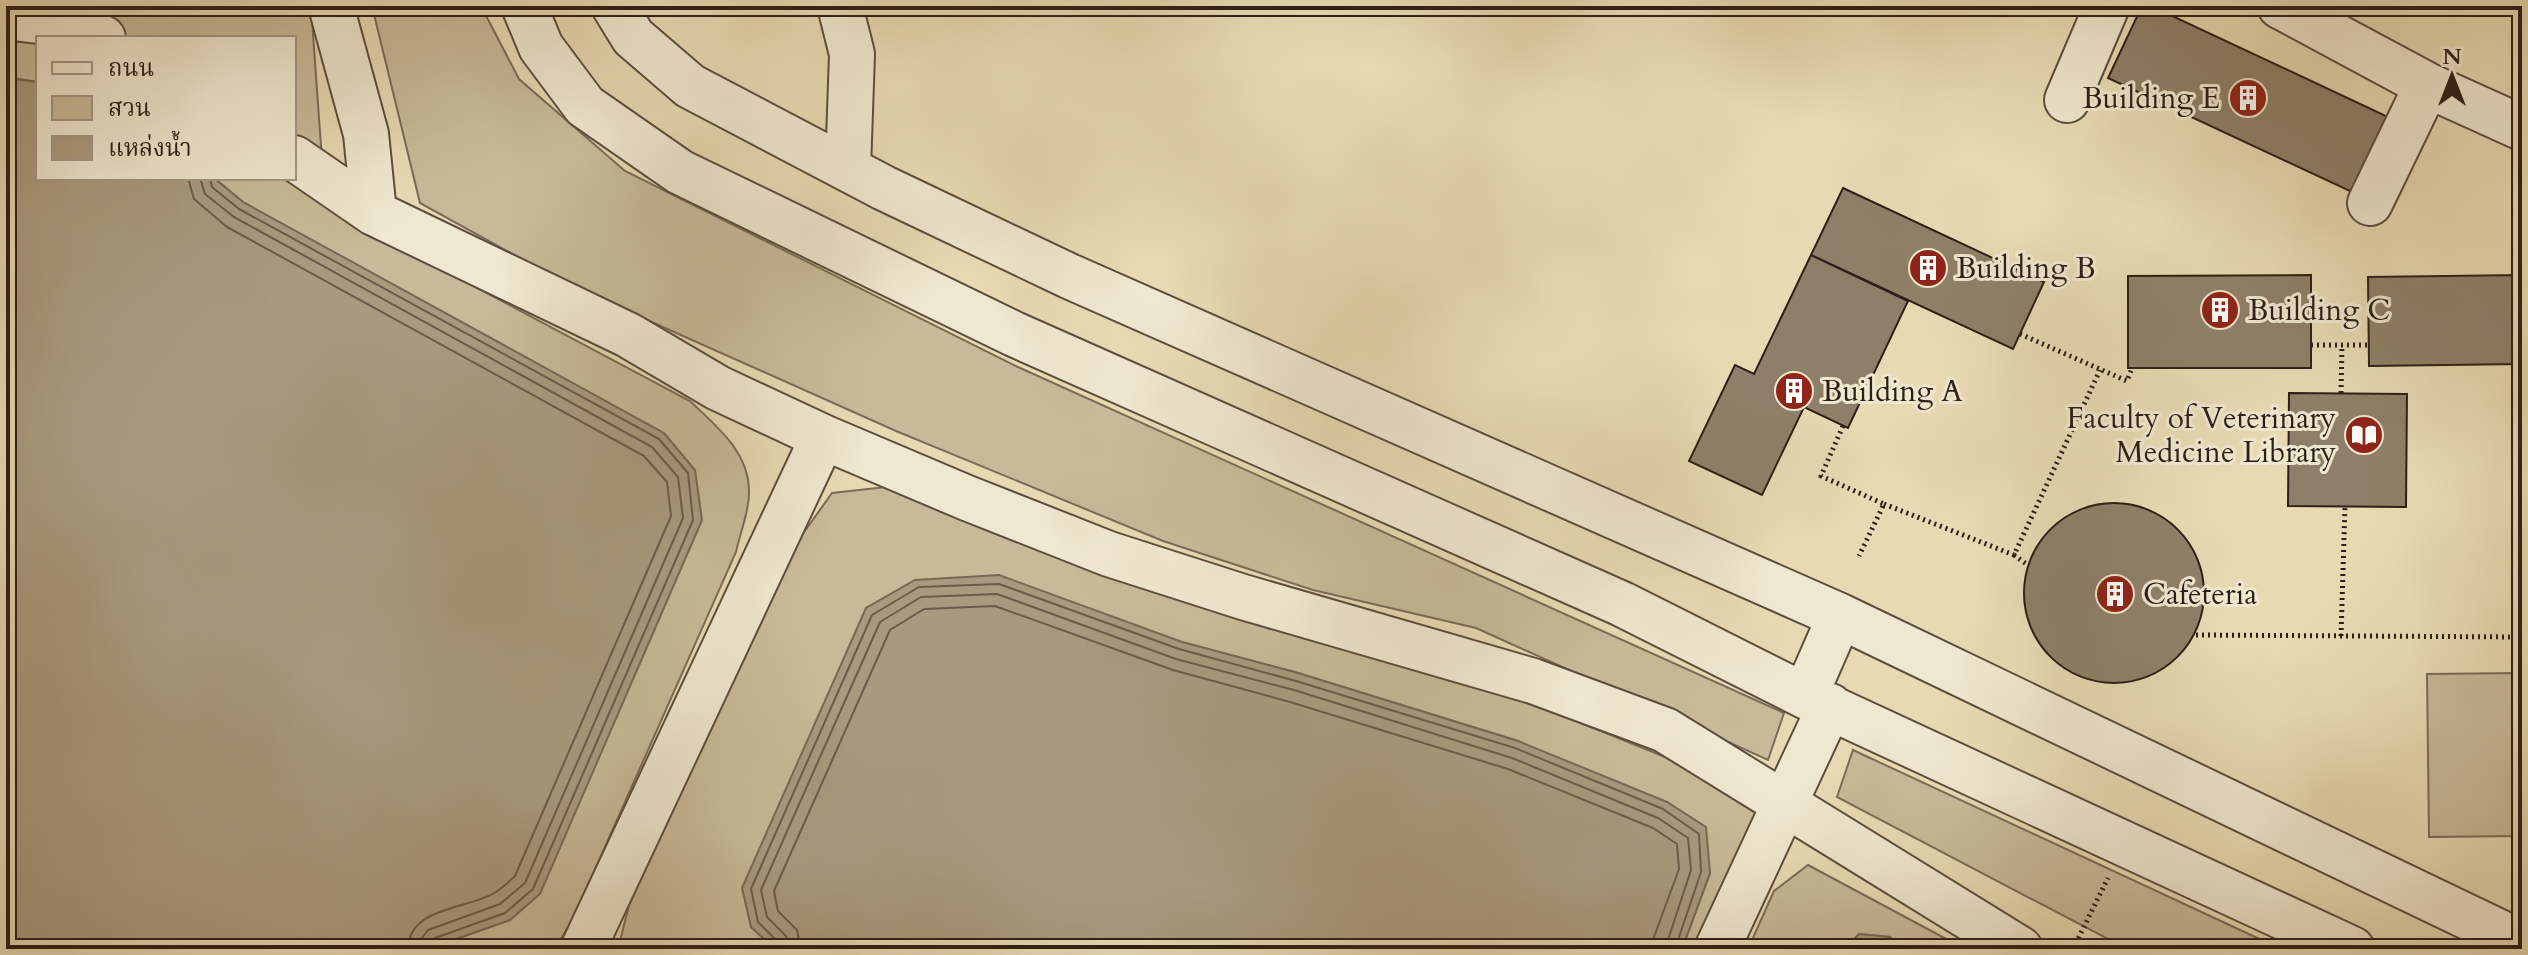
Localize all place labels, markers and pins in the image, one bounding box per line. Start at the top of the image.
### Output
building icon: Building E [2227,77,2269,119]
place label: Building E [2082,78,2220,119]
building icon: Building B [1907,247,1949,289]
place label: Building B [1956,248,2096,289]
building icon: Building C [2199,289,2241,331]
place label: Building C [2248,290,2390,331]
building icon: Building A [1773,370,1815,412]
place label: Building A [1822,371,1963,412]
place label: Faculty of Veterinary Medicine Library [2066,398,2336,473]
library icon: Faculty of Veterinary Medicine Library [2343,414,2385,456]
building icon: Cafeteria [2094,573,2136,615]
place label: Cafeteria [2143,574,2257,615]

